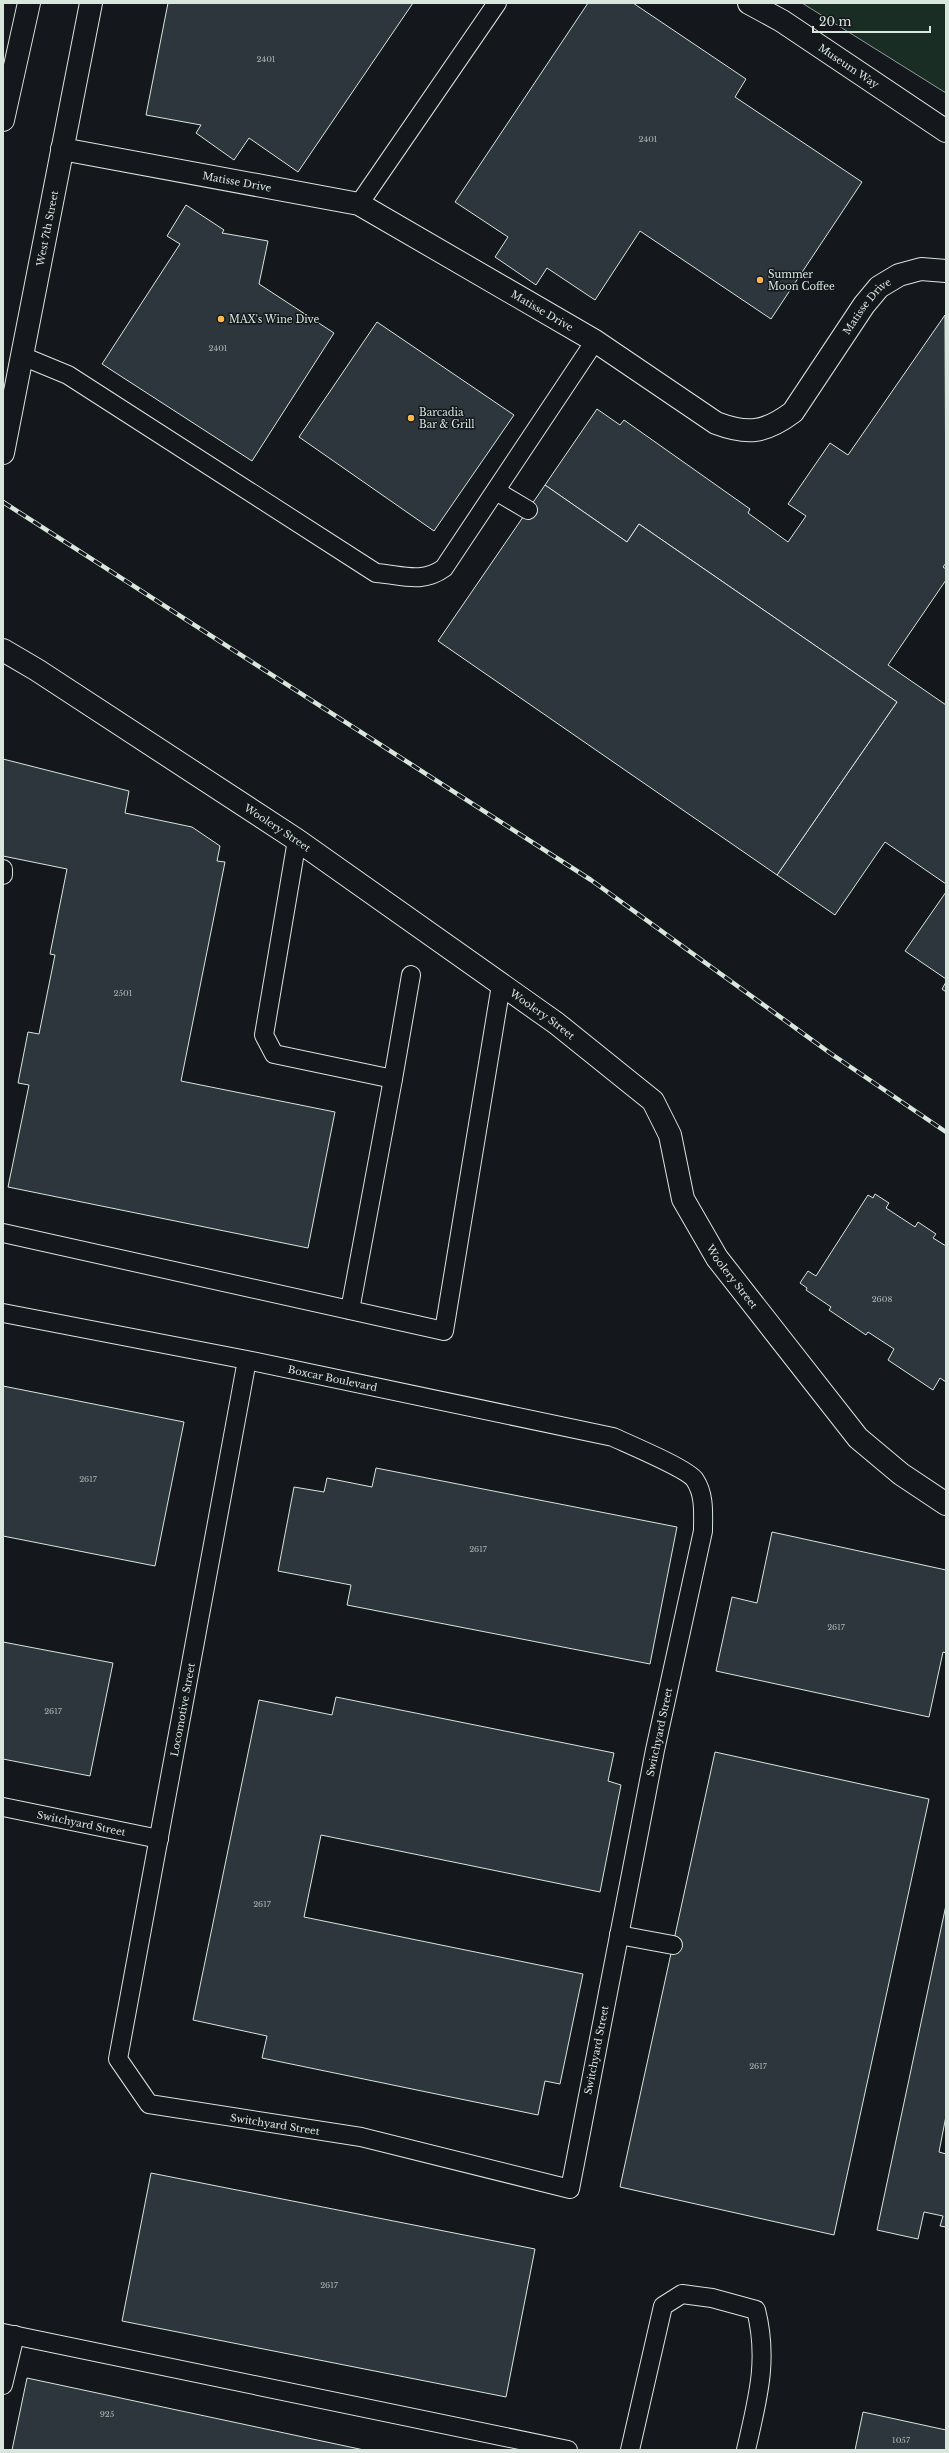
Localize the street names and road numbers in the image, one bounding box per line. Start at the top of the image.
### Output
street label: Museum Way [816,41,882,92]
street label: Matisse Drive [201,169,273,195]
street label: West 7th Street [34,189,61,268]
street label: Matisse Drive [840,275,894,337]
street label: Matisse Drive [509,288,576,334]
street label: Woolery Street [241,801,313,855]
street label: Woolery Street [506,986,577,1043]
street label: Woolery Street [703,1242,760,1312]
street label: Boxcar Boulevard [287,1363,379,1394]
street label: Locomotive Street [168,1662,198,1758]
street label: Switchyard Street [644,1686,675,1778]
street label: Switchyard Street [36,1808,127,1839]
street label: Switchyard Street [582,2004,612,2096]
street label: Switchyard Street [229,2111,321,2138]

